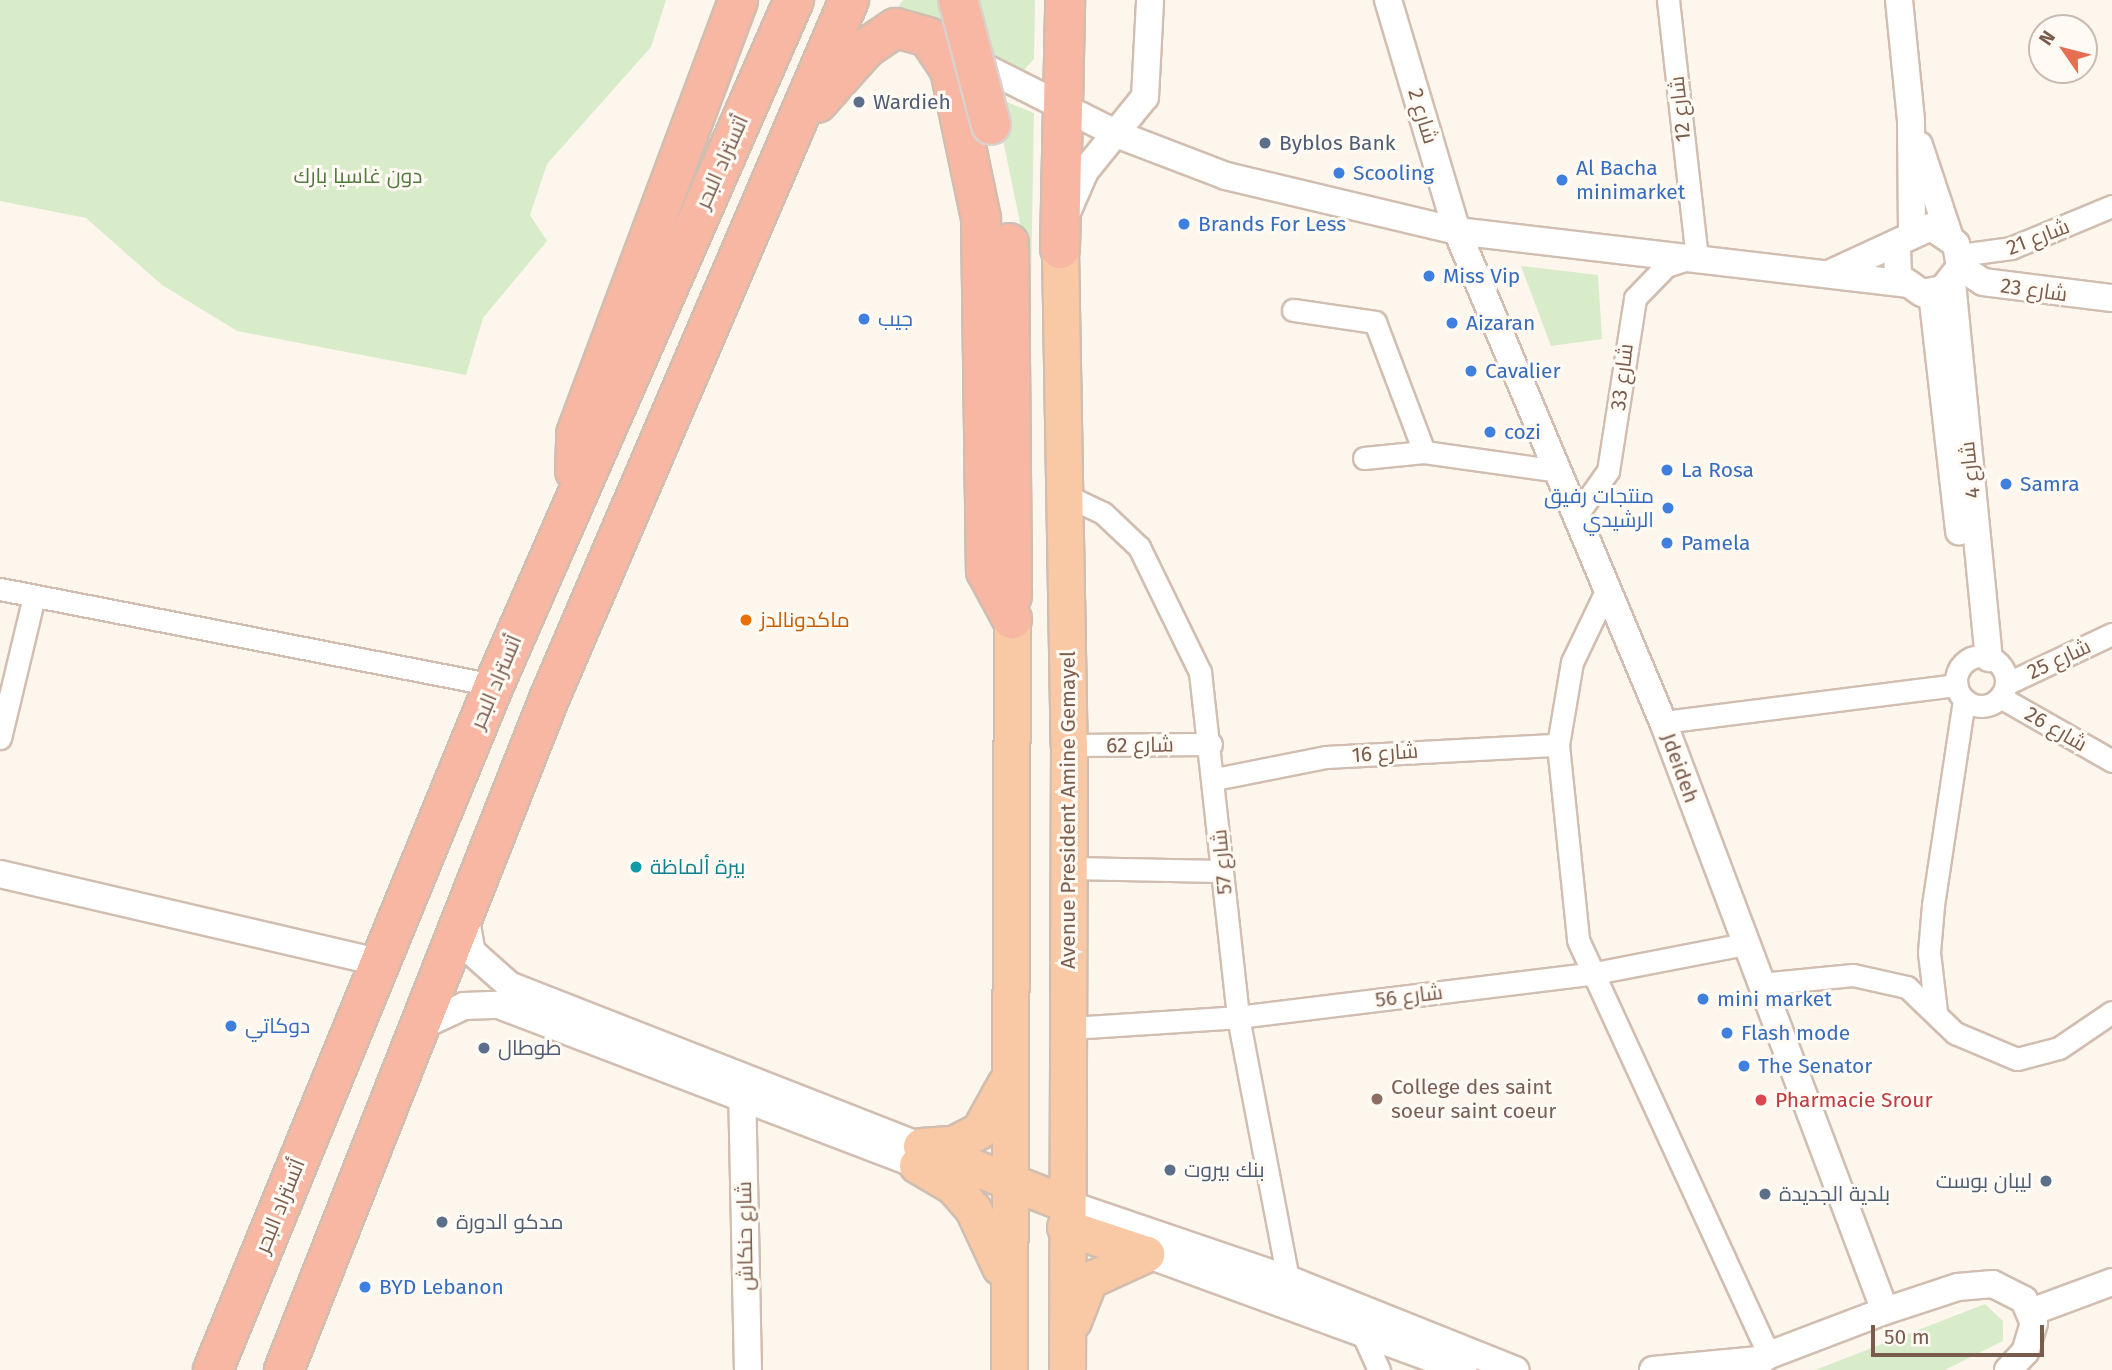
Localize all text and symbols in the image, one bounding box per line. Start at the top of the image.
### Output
north arrow [2028,14,2098,84]
text: N [2034,26,2060,50]
street label: شارع 12 [1664,75,1696,143]
street label: شارع 2 [1403,85,1443,147]
place label: Wardieh [873,89,951,115]
marker: Wardieh [851,94,867,110]
street label: أتستراد البحر [690,111,754,213]
place label: Byblos Bank [1279,130,1396,156]
marker: Byblos Bank [1257,135,1273,151]
place label: Al Bacha minimarket [1576,155,1685,205]
place label: Scooling [1353,160,1434,186]
park label: دون غاسيا بارك [294,163,422,189]
marker: Scooling [1331,165,1347,181]
marker: Al Bacha minimarket [1554,172,1570,188]
place label: Brands For Less [1198,211,1346,237]
street label: شارع 21 [2003,214,2073,260]
marker: Brands For Less [1176,216,1192,232]
place label: Miss Vip [1443,263,1520,289]
marker: Miss Vip [1421,268,1437,284]
street label: شارع 23 [1999,273,2069,307]
place label: جيب [878,306,913,332]
place label: Aizaran [1466,310,1535,336]
marker: جيب [856,311,872,327]
marker: Aizaran [1444,315,1460,331]
street label: شارع 33 [1605,342,1639,412]
place label: Cavalier [1485,358,1560,384]
marker: Cavalier [1463,363,1479,379]
place label: cozi [1504,419,1541,445]
marker: cozi [1482,424,1498,440]
street label: شارع 4 [1954,440,1986,500]
place label: La Rosa [1681,457,1754,483]
marker: La Rosa [1659,462,1675,478]
place label: Samra [2020,471,2080,497]
marker: Samra [1998,476,2014,492]
place label: منتجات رفيق الرشيدي [1544,483,1654,533]
marker: منتجات رفيق الرشيدي [1660,500,1676,516]
place label: Pamela [1681,530,1750,556]
marker: Pamela [1659,535,1675,551]
place label: ماكدونالدز [760,607,850,633]
marker: ماكدونالدز [738,612,754,628]
street label: أتستراد البحر [465,631,527,733]
street label: شارع 25 [2023,633,2095,685]
street label: Avenue President Amine Gemayel [1055,651,1081,969]
street label: شارع 26 [2020,701,2092,757]
street label: Jdeideh [1656,730,1704,806]
street label: شارع 62 [1106,732,1174,758]
street label: شارع 16 [1351,738,1419,768]
street label: شارع 57 [1207,828,1237,896]
place label: بيرة ألماظة [650,854,745,880]
marker: بيرة ألماظة [628,859,644,875]
street label: شارع 56 [1374,979,1444,1013]
place label: mini market [1717,986,1832,1012]
marker: mini market [1695,991,1711,1007]
place label: دوكاتي [245,1013,310,1039]
marker: دوكاتي [223,1018,239,1034]
place label: Flash mode [1741,1020,1850,1046]
marker: Flash mode [1719,1025,1735,1041]
place label: طوطال [498,1035,562,1061]
marker: طوطال [476,1040,492,1056]
place label: The Senator [1758,1053,1872,1079]
marker: The Senator [1736,1058,1752,1074]
place label: College des saint soeur saint coeur [1391,1074,1556,1124]
place label: Pharmacie Srour [1775,1087,1933,1113]
marker: College des saint soeur saint coeur [1369,1091,1385,1107]
marker: Pharmacie Srour [1753,1092,1769,1108]
street label: أتستراد البحر [250,1155,310,1257]
place label: بنك بيروت [1184,1157,1265,1183]
marker: بنك بيروت [1162,1162,1178,1178]
place label: ليبان بوست [1936,1168,2032,1194]
marker: ليبان بوست [2038,1173,2054,1189]
street label: شارع حنكاش [731,1181,759,1291]
place label: بلدية الجديدة [1779,1181,1890,1207]
marker: بلدية الجديدة [1757,1186,1773,1202]
place label: مدكو الدورة [456,1209,563,1235]
marker: مدكو الدورة [434,1214,450,1230]
place label: BYD Lebanon [379,1274,504,1300]
marker: BYD Lebanon [357,1279,373,1295]
scale bar [1874,1310,2047,1354]
text: 50 m [1884,1324,1930,1350]

